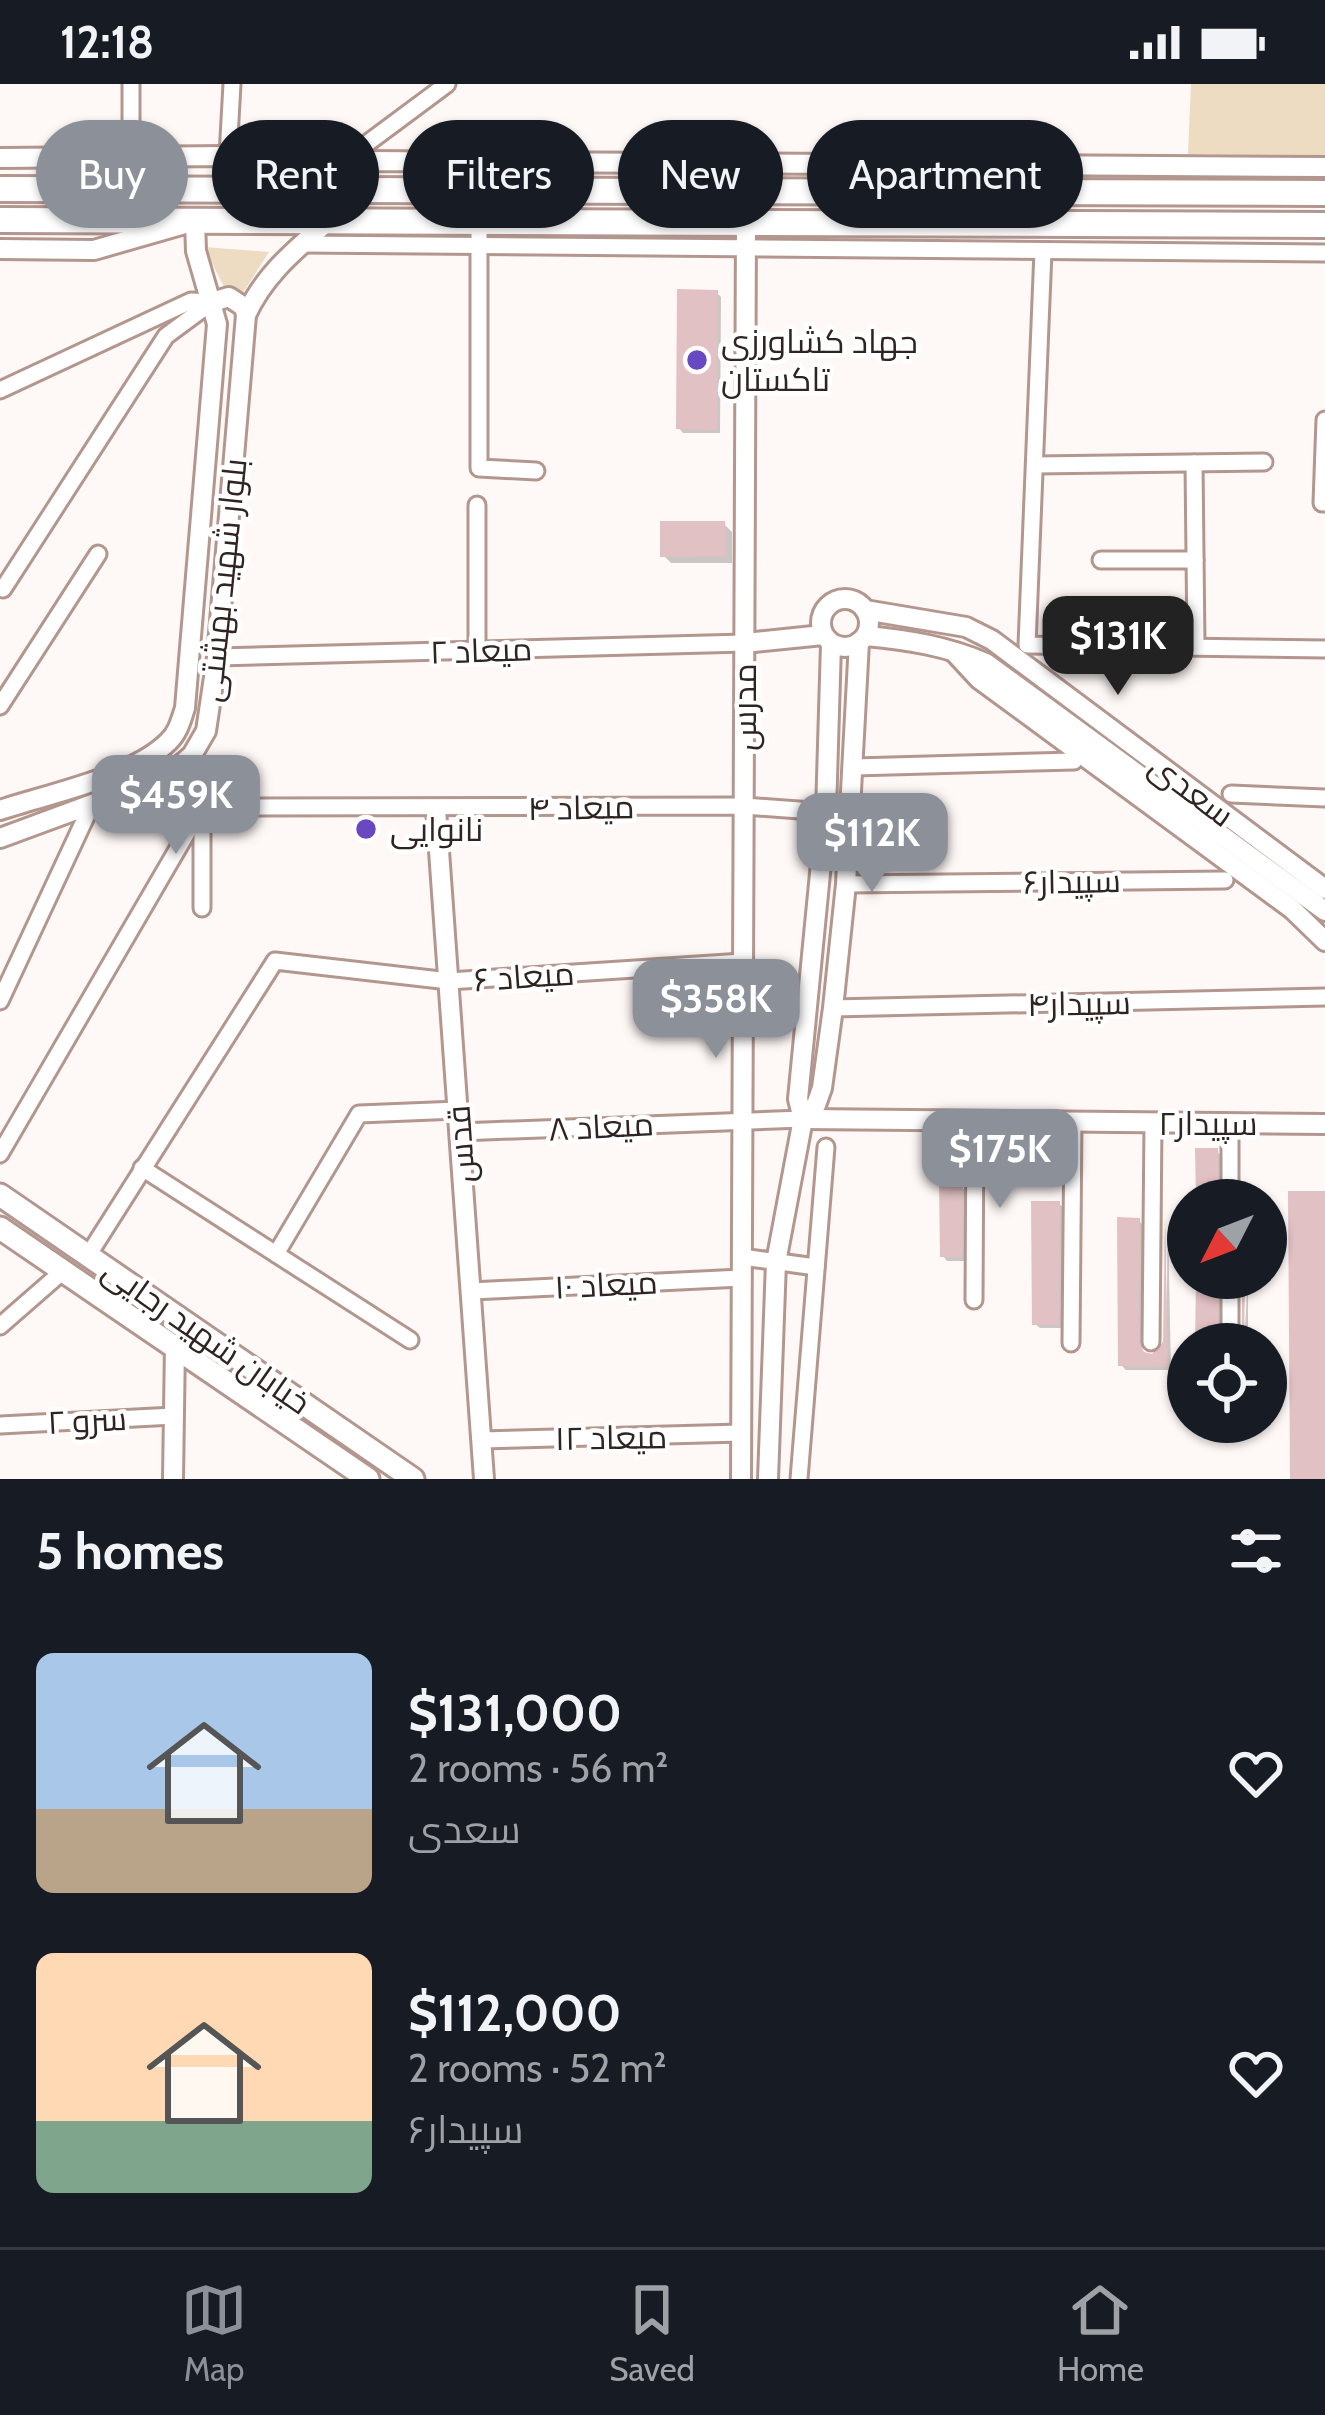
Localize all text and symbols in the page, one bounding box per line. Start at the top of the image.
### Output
text: 12:18 [60,15,154,69]
chip: Buy [36,120,188,228]
chip: Rent [212,120,379,228]
chip: Filters [403,120,594,228]
chip: New [618,120,783,228]
chip: Apartment [807,120,1083,228]
place label: جهاد کشاورزی تاکستان [721,321,918,399]
marker: جهاد کشاورزی تاکستان [684,347,710,373]
street label: بلوار شهید بهشتی [189,456,256,704]
pin: $131K [1034,596,1202,698]
text: $131K [1070,611,1166,659]
street label: میعاد ۲ [429,628,533,672]
street label: مدرس [724,663,765,751]
street label: سعدی [1142,745,1242,835]
pin: $459K [92,755,260,857]
text: $459K [119,770,233,818]
street label: میعاد ۴ [527,786,635,828]
pin: $112K [788,793,956,895]
text: $112K [824,808,920,856]
place label: نانوایی [390,809,483,850]
marker: نانوایی [353,816,379,842]
street label: سپیدار۶ [1023,860,1121,903]
street label: میعاد ۶ [472,953,576,999]
pin: $358K [632,959,800,1061]
text: $358K [660,974,772,1022]
street label: سپیدار۴ [1027,982,1131,1025]
street label: میعاد ۸ [547,1103,655,1149]
street label: سپیدار۲ [1158,1103,1258,1144]
street label: قدس [437,1104,484,1184]
pin: $175K [916,1109,1084,1211]
text: $175K [949,1124,1051,1172]
north arrow [1167,1179,1287,1299]
map controls [1167,1179,1287,1443]
street label: خیابان شهید رجایی [95,1250,319,1423]
street label: میعاد ۱۰ [553,1261,659,1307]
button: locate [1167,1323,1287,1443]
street label: سرو ۲ [46,1398,128,1442]
street label: میعاد ۱۲ [554,1416,668,1458]
icon: filters [1223,1518,1289,1584]
text: 5 homes [36,1520,224,1582]
text: $131,000 [408,1682,622,1744]
icon: home [132,1701,276,1845]
icon: heart [1223,1740,1289,1806]
text: 2 rooms · 56 m² [408,1744,668,1792]
text: سعدی [408,1805,521,1853]
text: $112,000 [408,1982,622,2044]
icon: home [132,2001,276,2145]
icon: heart [1223,2040,1289,2106]
text: 2 rooms · 52 m² [408,2044,667,2092]
text: سپیدار۶ [408,2105,523,2153]
tab: Map [181,2277,247,2389]
tab: Saved [609,2277,695,2389]
tab: Home [1057,2277,1144,2389]

